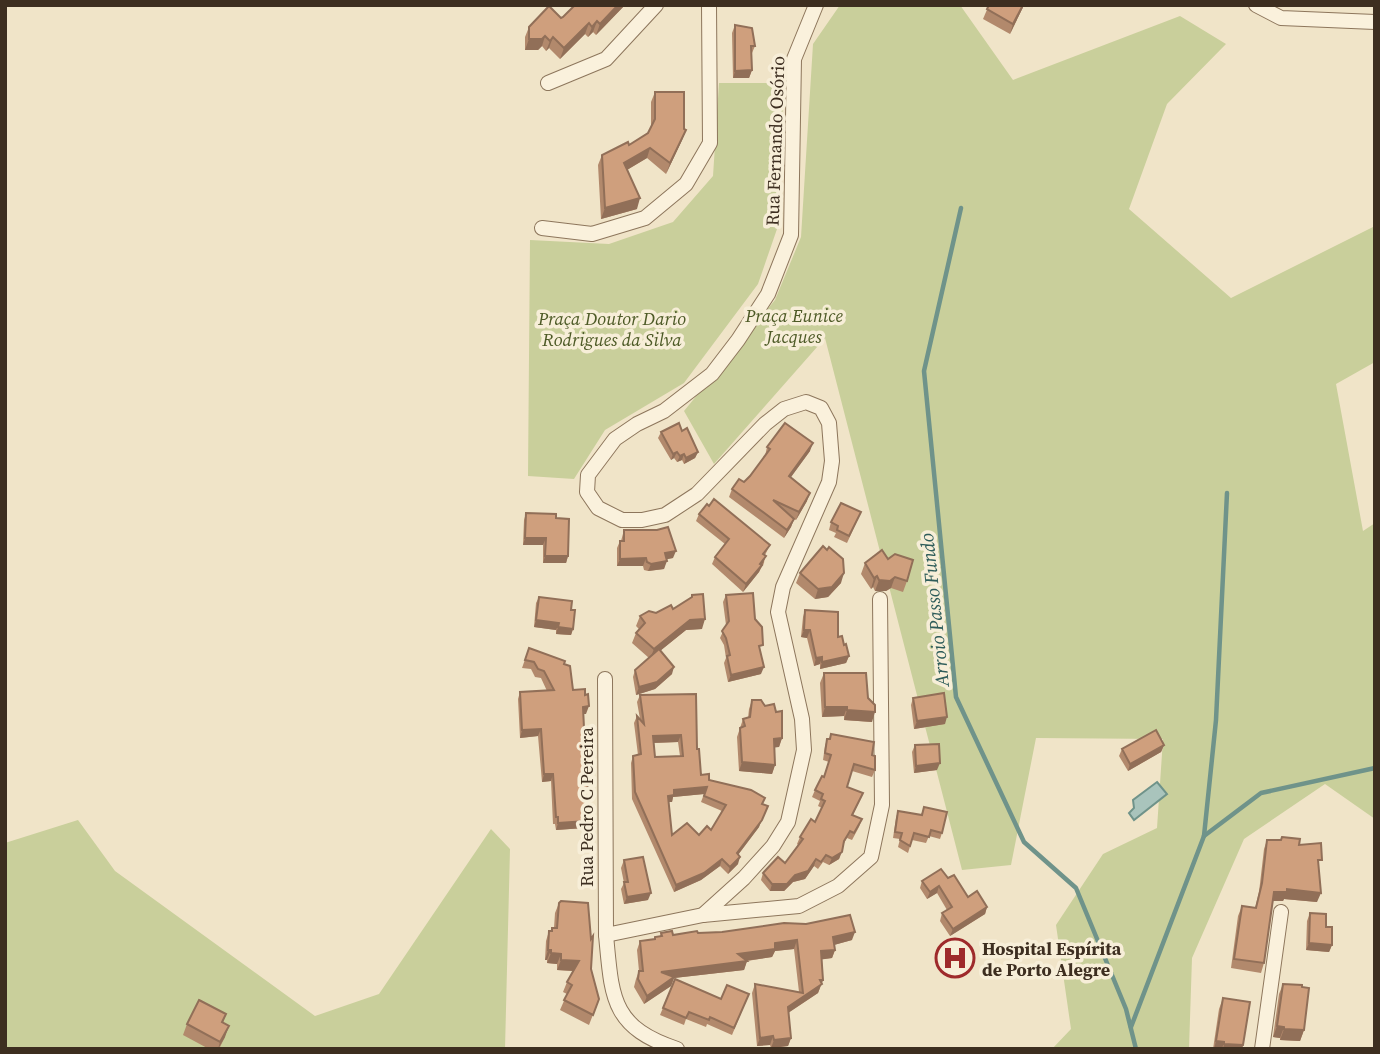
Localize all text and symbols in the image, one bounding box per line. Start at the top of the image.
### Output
street label: Rua Fernando Osório [760,55,790,227]
park label: Praça Eunice Jacques [744,303,843,349]
park label: Praça Doutor Dario Rodrigues da Silva [537,306,686,352]
water label: Arroio Passo Fundo [913,532,955,689]
street label: Rua Pedro C Pereira [574,726,599,887]
place label: Hospital Espírita de Porto Alegre [982,936,1122,982]
hospital icon: Hospital Espírita de Porto Alegre [934,937,976,979]

